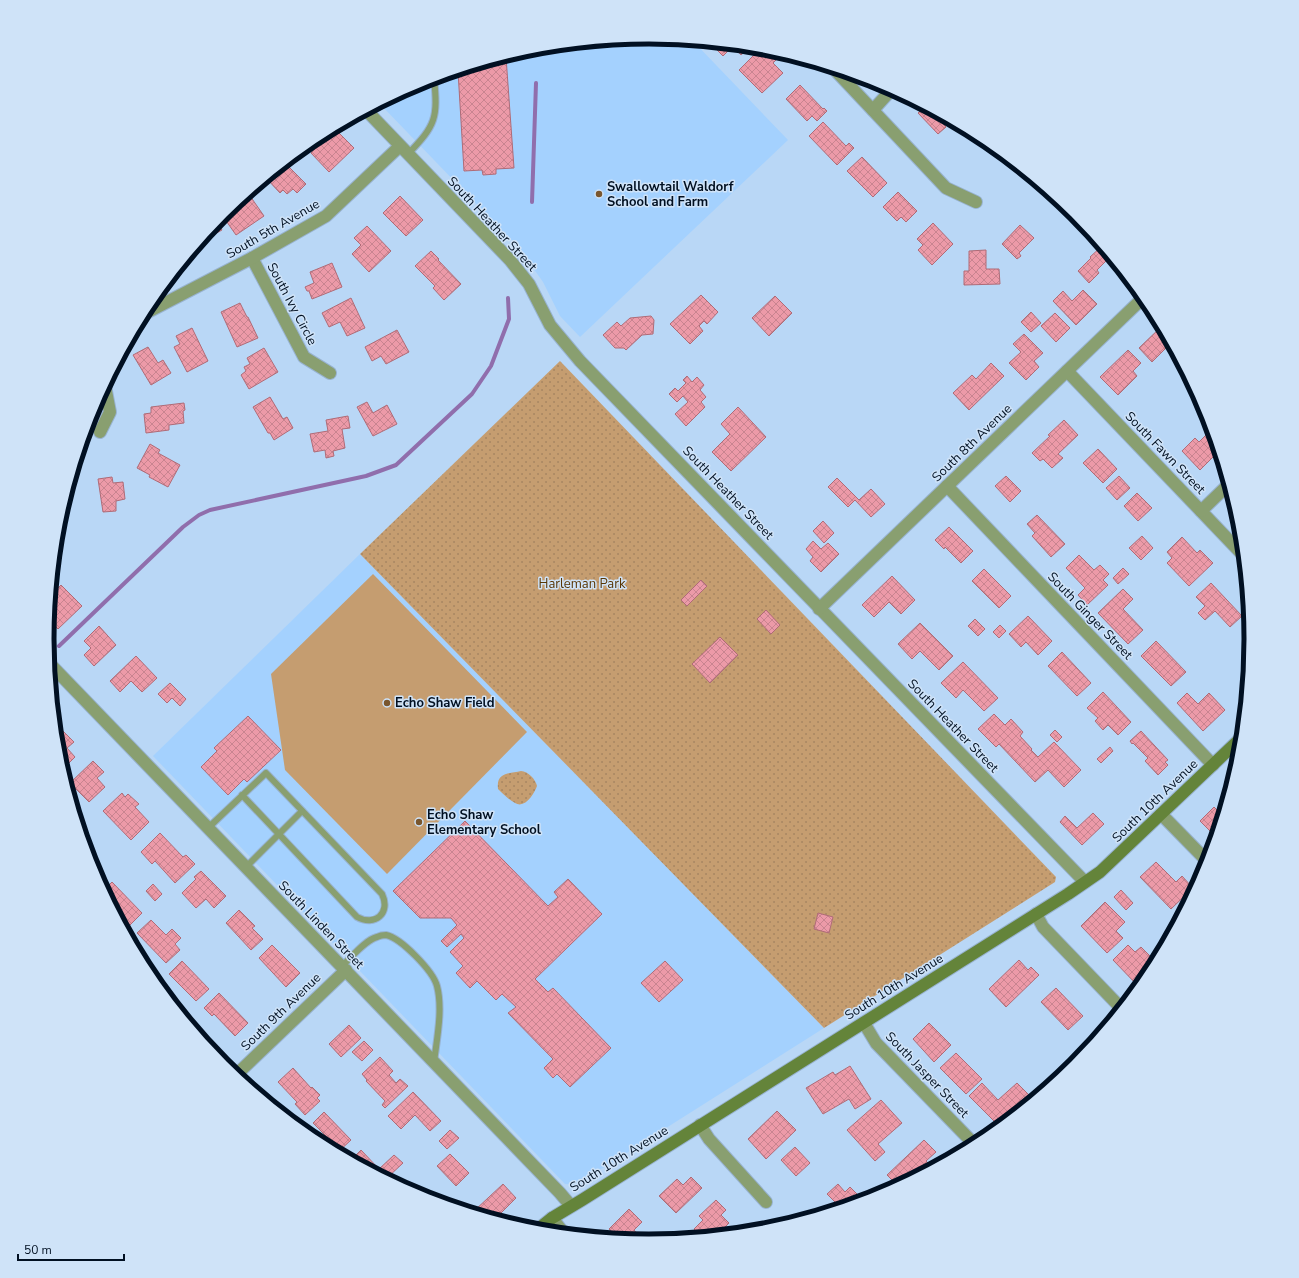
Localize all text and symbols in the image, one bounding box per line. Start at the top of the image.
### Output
street label: South Heather Street [443,173,541,276]
place label: Swallowtail Waldorf School and Farm [607,178,734,211]
marker: Swallowtail Waldorf School and Farm [594,189,604,199]
street label: South 5th Avenue [223,195,323,263]
street label: South Ivy Circle [263,260,321,349]
street label: South 8th Avenue [928,400,1016,486]
street label: South Fawn Street [1121,408,1210,499]
street label: South Heather Street [679,442,778,544]
street label: South Ginger Street [1043,568,1137,664]
park label: Harleman Park [539,575,626,593]
street label: South Heather Street [904,675,1003,777]
place label: Echo Shaw Field [395,694,494,712]
marker: Echo Shaw Field [382,698,392,708]
street label: South 10th Avenue [1108,755,1202,847]
place label: Echo Shaw Elementary School [427,806,542,839]
marker: Echo Shaw Elementary School [414,817,424,827]
street label: South Linden Street [274,877,368,973]
street label: South 10th Avenue [841,949,947,1025]
street label: South 9th Avenue [237,969,325,1055]
street label: South Jasper Street [881,1028,973,1122]
street label: South 10th Avenue [566,1121,672,1197]
scale bar [18,1236,124,1262]
text: 50 m [24,1242,52,1258]

